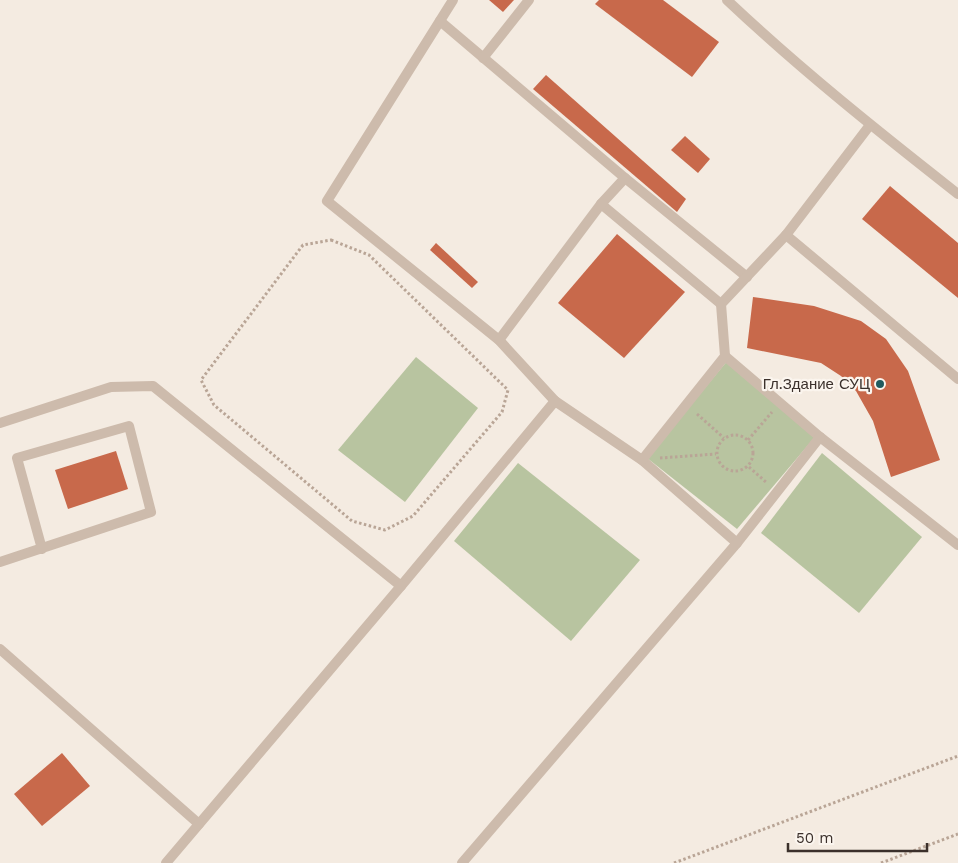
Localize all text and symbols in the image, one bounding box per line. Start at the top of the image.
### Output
place label: Гл.Здание СУЦ [763,375,870,393]
marker: Гл.Здание СУЦ [874,378,886,390]
scale bar [788,820,927,852]
text: 50 m [796,829,833,847]

